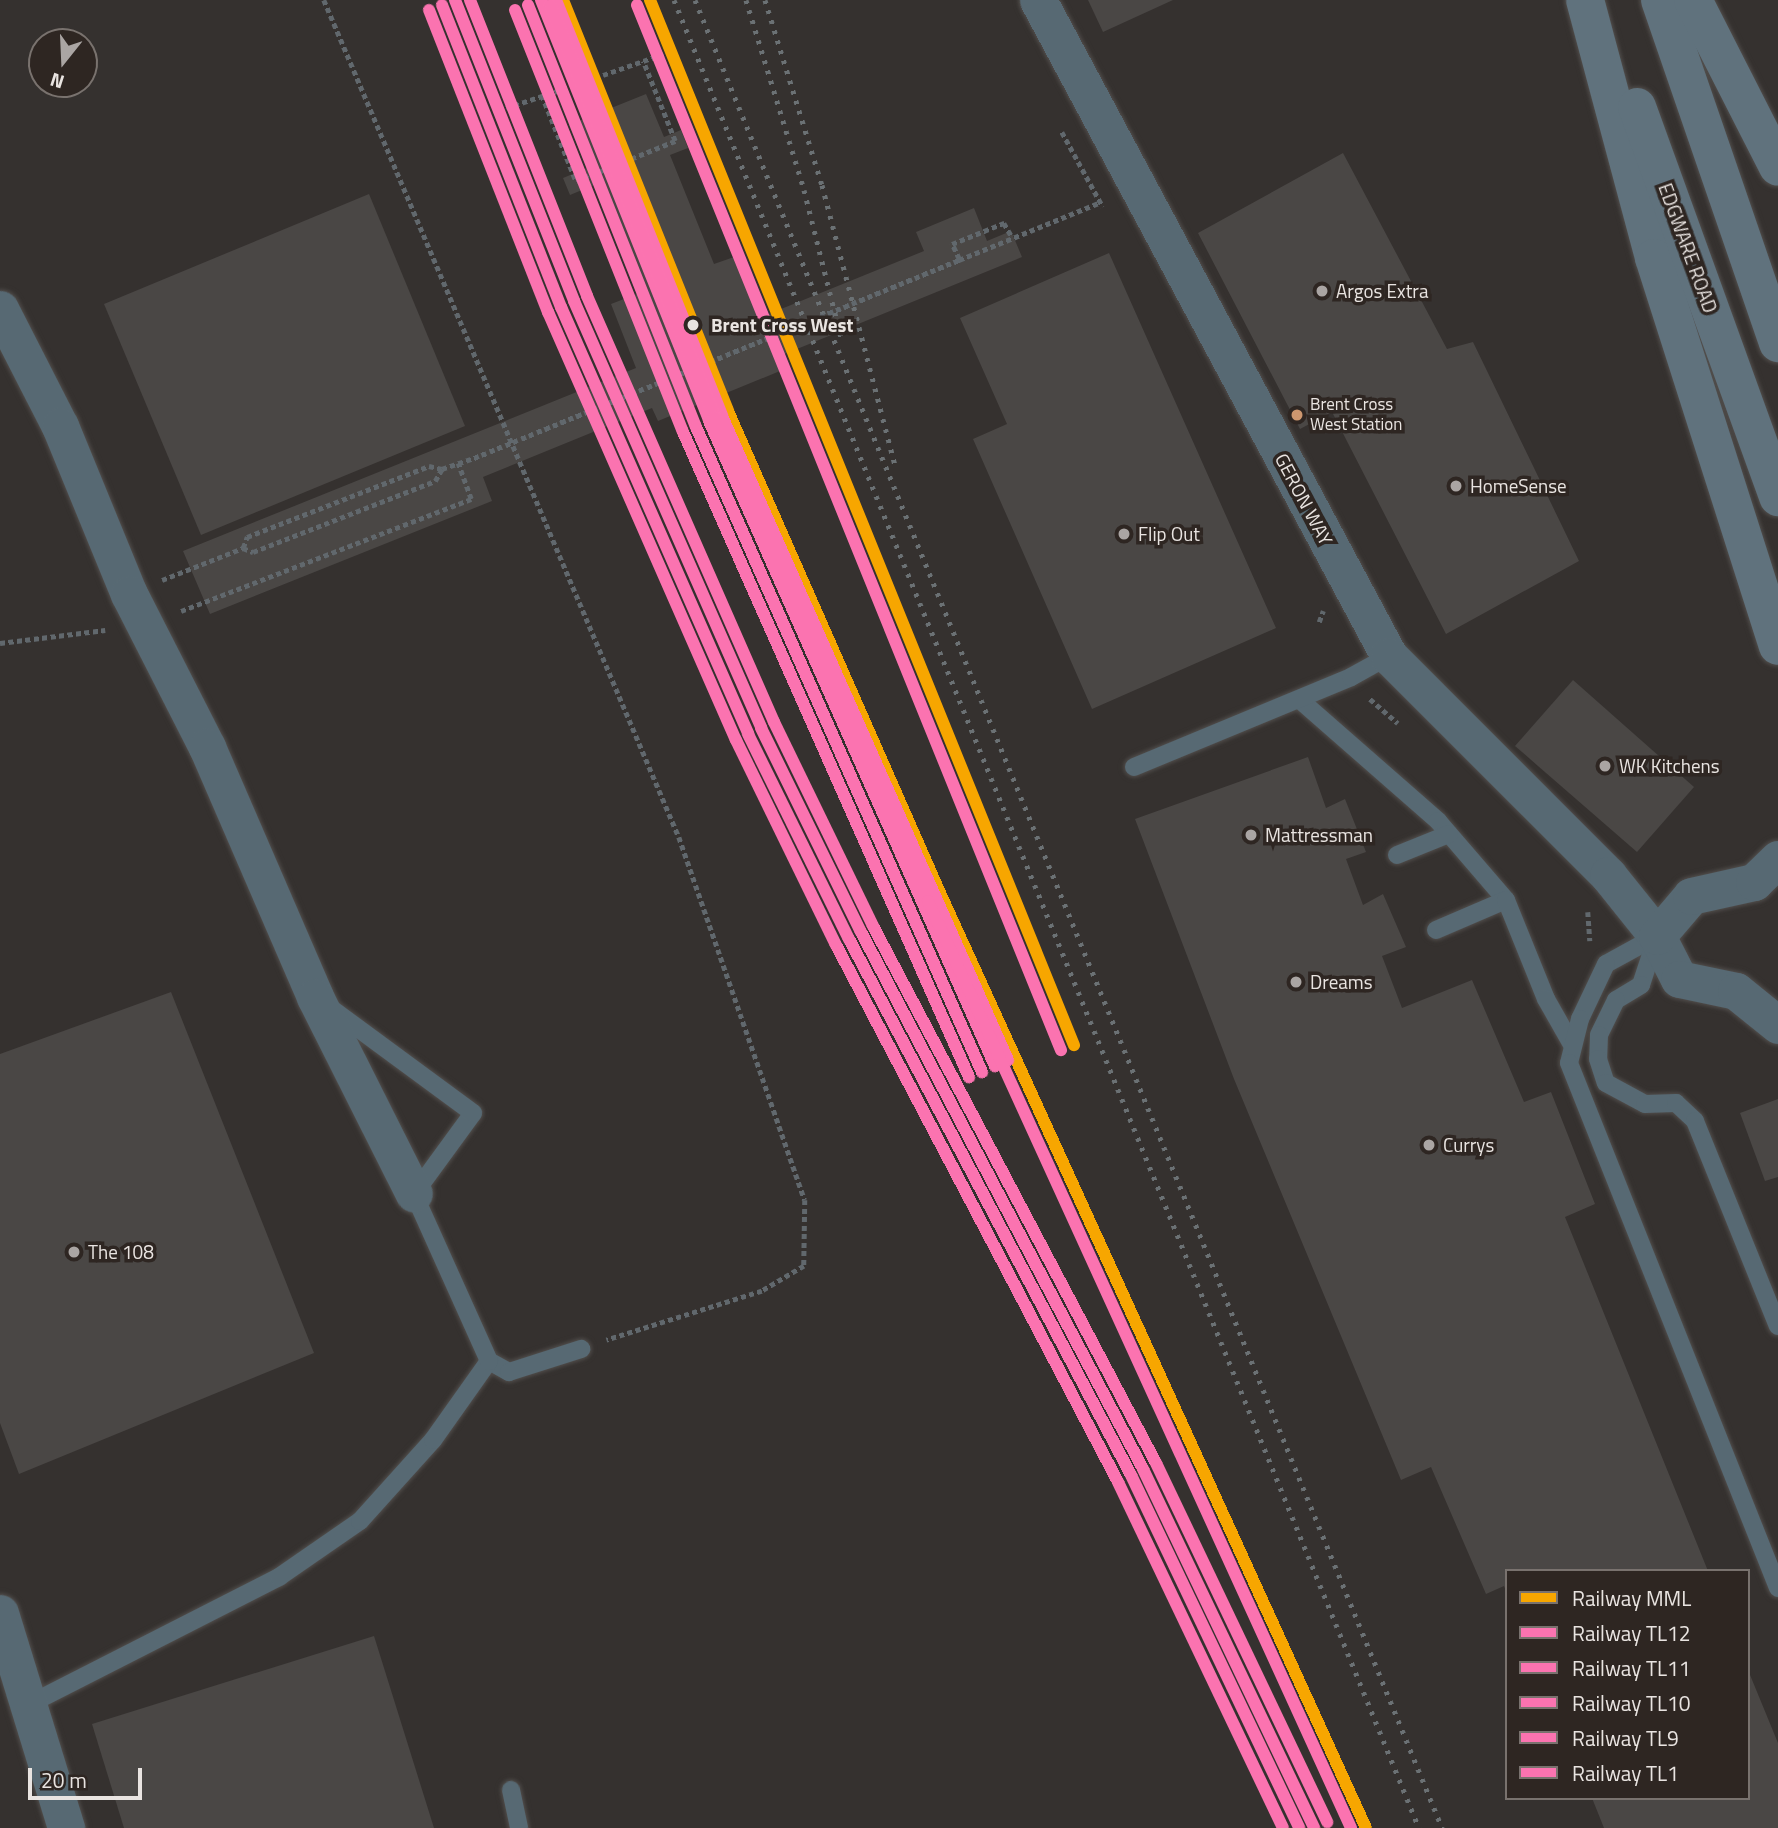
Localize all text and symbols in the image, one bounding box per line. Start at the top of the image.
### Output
north arrow [28,28,98,98]
text: N [46,66,68,97]
street label: EDGWARE ROAD [1654,180,1722,316]
place label: Argos Extra [1336,280,1428,302]
marker: Argos Extra [1314,283,1330,299]
marker: Brent Cross West [681,313,705,337]
place label: Brent Cross West [711,314,853,336]
place label: Brent Cross West Station [1310,395,1402,435]
marker: Brent Cross West Station [1290,408,1304,422]
street label: GERON WAY [1270,449,1338,549]
place label: HomeSense [1470,475,1567,497]
marker: HomeSense [1448,478,1464,494]
place label: Flip Out [1138,523,1200,545]
marker: Flip Out [1116,526,1132,542]
place label: WK Kitchens [1619,755,1720,777]
marker: WK Kitchens [1597,758,1613,774]
place label: Mattressman [1265,824,1373,846]
marker: Mattressman [1243,827,1259,843]
place label: Dreams [1310,971,1372,993]
marker: Dreams [1288,974,1304,990]
place label: Currys [1443,1134,1494,1156]
marker: Currys [1421,1137,1437,1153]
place label: The 108 [88,1241,154,1263]
marker: The 108 [66,1244,82,1260]
legend [1505,1569,1750,1800]
text: Railway MML [1572,1582,1691,1614]
text: Railway TL12 [1572,1617,1691,1649]
text: Railway TL11 [1572,1652,1691,1684]
text: Railway TL10 [1572,1687,1691,1719]
text: Railway TL9 [1572,1722,1679,1754]
scale bar [32,1755,145,1799]
text: Railway TL1 [1572,1757,1679,1789]
text: 20 m [41,1764,87,1796]

